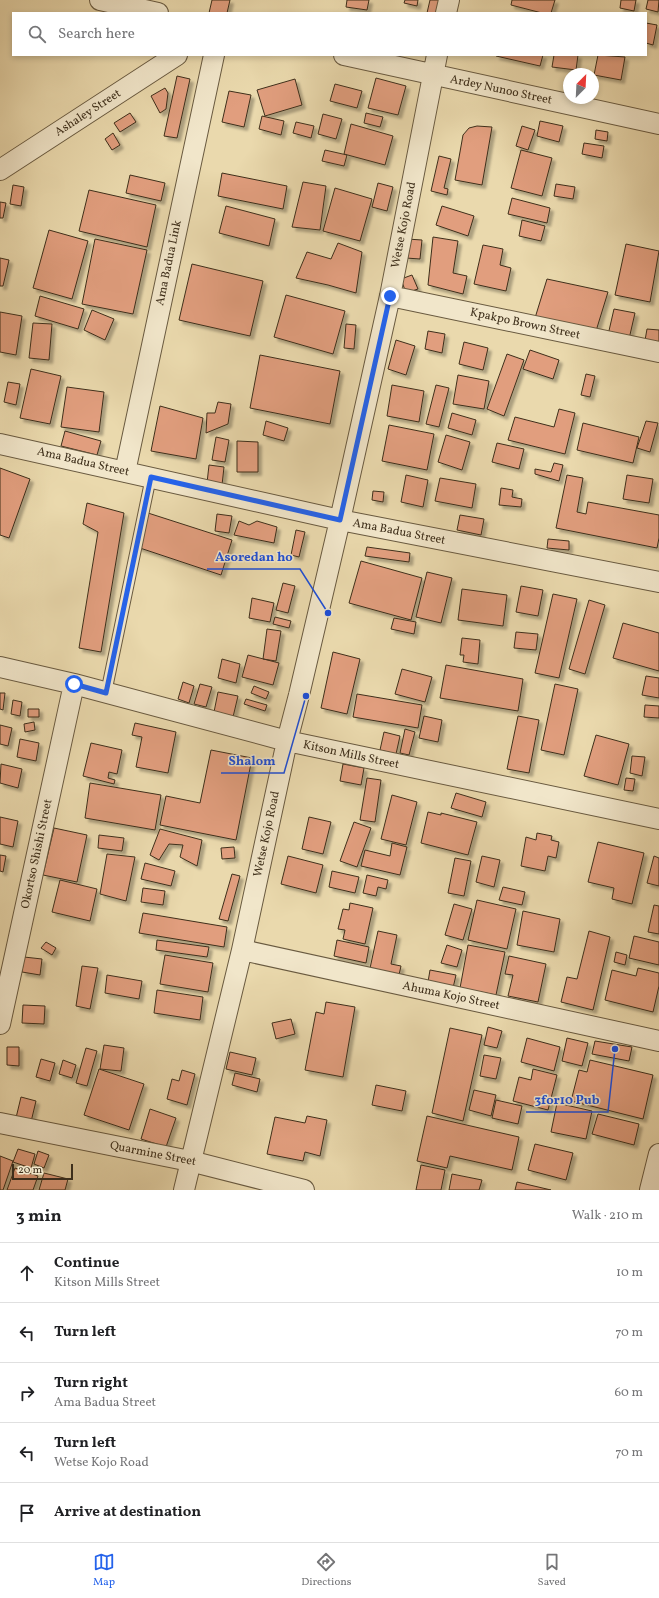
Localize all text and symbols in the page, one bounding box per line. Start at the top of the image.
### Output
search box [12,12,647,56]
icon: search [26,23,48,45]
text: Search here [58,24,135,45]
north arrow [563,68,599,104]
street label: Ardey Nunoo Street [449,71,553,109]
street label: Ashaley Street [52,86,124,140]
street label: Wetse Kojo Road [388,180,420,269]
street label: Ama Badua Link [152,218,186,307]
route end [381,287,399,305]
street label: Kpakpo Brown Street [468,305,582,343]
street label: Ama Badua Street [35,444,131,480]
street label: Ama Badua Street [351,515,447,549]
callout: Asoredan ho [207,544,300,569]
text: Asoredan ho [215,549,293,567]
route start [65,675,83,693]
street label: Kitson Mills Street [301,737,401,773]
callout: Shalom [221,748,284,773]
text: Shalom [228,753,276,771]
street label: Wetse Kojo Road [250,789,284,878]
street label: Okortso Shishi Street [18,798,56,910]
street label: Ahuma Kojo Street [401,978,501,1014]
callout: 3for10 Pub [526,1087,608,1112]
text: 3for10 Pub [534,1092,600,1110]
street label: Quarmine Street [109,1138,197,1170]
scale bar [12,1162,73,1181]
text: 20 m [18,1163,42,1178]
text: 3 min [16,1205,62,1228]
text: Walk · 210 m [572,1207,643,1225]
text: Continue [54,1253,119,1274]
icon: ahead [16,1262,38,1284]
text: 10 m [616,1264,643,1282]
text: Kitson Mills Street [54,1274,160,1292]
icon: left [16,1322,38,1344]
text: Turn left [54,1322,116,1343]
text: 70 m [615,1324,643,1342]
text: Turn right [54,1373,128,1394]
icon: right [16,1382,38,1404]
text: 60 m [615,1384,643,1402]
text: Ama Badua Street [54,1394,156,1412]
text: Turn left [54,1433,116,1454]
icon: left [16,1442,38,1464]
text: 70 m [615,1444,643,1462]
text: Wetse Kojo Road [54,1454,149,1472]
icon: arrive [16,1502,38,1524]
text: Arrive at destination [54,1502,201,1523]
tab: Map [93,1551,115,1590]
tab: Directions [301,1551,352,1590]
tab: Saved [538,1551,566,1590]

